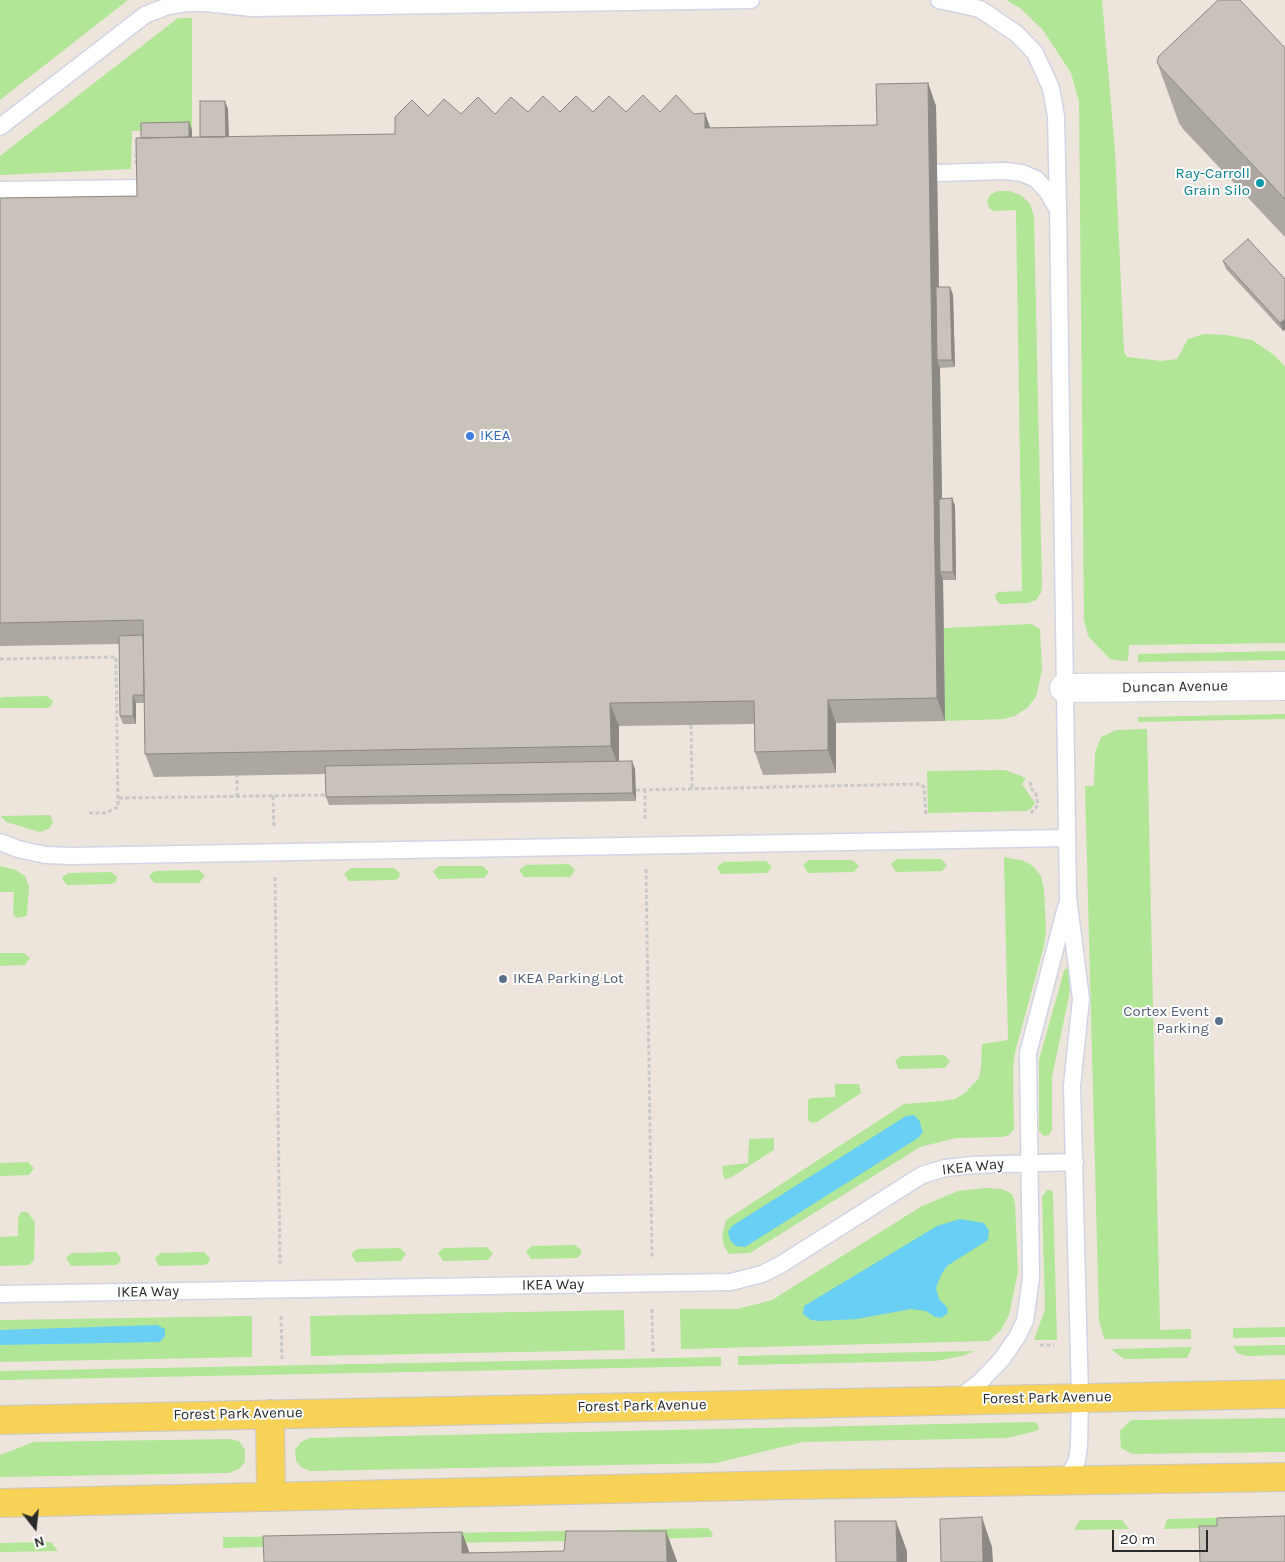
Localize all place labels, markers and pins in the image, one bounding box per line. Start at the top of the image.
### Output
place label: Ray-Carroll Grain Silo [1175,165,1250,200]
marker: Ray-Carroll Grain Silo [1254,177,1266,189]
place label: IKEA [480,427,510,445]
marker: IKEA [464,430,476,442]
place label: IKEA Parking Lot [513,970,624,988]
marker: IKEA Parking Lot [497,973,509,985]
place label: Cortex Event Parking [1123,1003,1209,1038]
marker: Cortex Event Parking [1213,1015,1225,1027]

